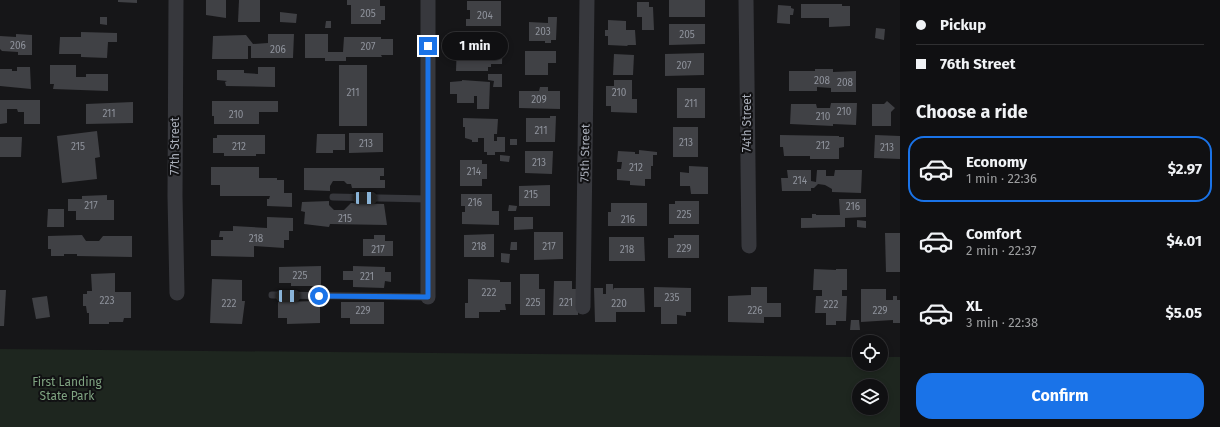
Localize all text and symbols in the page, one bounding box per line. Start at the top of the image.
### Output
house number: 205 [360,8,376,20]
house number: 204 [477,10,494,22]
text: Pickup [940,16,986,34]
house number: 203 [535,26,551,38]
house number: 205 [679,29,695,41]
callout: 1 min [442,32,508,60]
route end [419,37,437,55]
text: 1 min [459,38,491,53]
house number: 206 [10,40,26,52]
house number: 207 [361,41,376,53]
house number: 206 [270,44,286,56]
text: 76th Street [940,55,1016,73]
house number: 207 [677,60,692,72]
house number: 208 [814,75,831,87]
house number: 208 [837,77,854,89]
house number: 211 [346,87,360,99]
house number: 210 [612,87,627,99]
street label: 74th Street [740,93,754,152]
house number: 209 [531,94,547,106]
house number: 211 [684,98,698,110]
text: Choose a ride [916,101,1028,123]
house number: 210 [837,106,852,118]
house number: 211 [102,108,116,120]
house number: 210 [229,109,244,121]
house number: 210 [816,111,831,123]
street label: 77th Street [168,116,182,175]
street label: 75th Street [577,123,593,182]
house number: 211 [534,125,548,137]
house number: 213 [679,137,693,149]
house number: 213 [359,138,373,150]
house number: 212 [816,140,830,152]
house number: 215 [71,141,85,153]
house number: 212 [232,141,246,153]
house number: 213 [880,142,894,154]
icon: car [918,151,954,187]
text: Economy [966,153,1027,171]
house number: 213 [532,157,546,169]
text: $2.97 [1168,160,1202,178]
house number: 212 [629,162,643,174]
house number: 214 [467,166,482,178]
text: 1 min · 22:36 [966,171,1037,186]
house number: 214 [793,175,808,187]
house number: 215 [524,189,538,201]
car [353,192,377,204]
house number: 216 [468,197,482,209]
house number: 217 [84,200,98,212]
house number: 216 [846,201,860,213]
house number: 225 [677,209,691,221]
house number: 215 [338,213,352,225]
house number: 216 [621,214,635,226]
icon: car [918,223,954,259]
text: Comfort [966,225,1022,243]
text: $4.01 [1166,232,1202,250]
house number: 218 [249,233,264,245]
house number: 218 [472,241,487,253]
house number: 217 [542,241,556,253]
house number: 229 [676,243,692,255]
text: 2 min · 22:37 [966,243,1037,258]
house number: 217 [371,244,385,256]
house number: 218 [620,244,635,256]
house number: 225 [293,270,307,282]
house number: 221 [360,271,374,283]
route start [310,287,328,305]
house number: 222 [482,287,496,299]
car [276,290,300,302]
house number: 235 [665,292,679,304]
house number: 223 [100,295,114,307]
icon: car [918,295,954,331]
house number: 225 [526,297,540,309]
house number: 221 [559,297,573,309]
text: XL [966,297,982,315]
house number: 222 [222,298,236,310]
house number: 220 [611,298,627,310]
house number: 222 [824,299,838,311]
text: $5.05 [1166,304,1202,322]
house number: 229 [355,305,371,317]
house number: 226 [747,305,763,317]
house number: 229 [872,305,888,317]
text: 3 min · 22:38 [966,315,1038,330]
map controls [852,335,888,415]
button: locate [852,335,888,371]
button: Confirm [916,373,1204,419]
park label: First Landing State Park [32,375,103,403]
button: layers [852,379,888,415]

